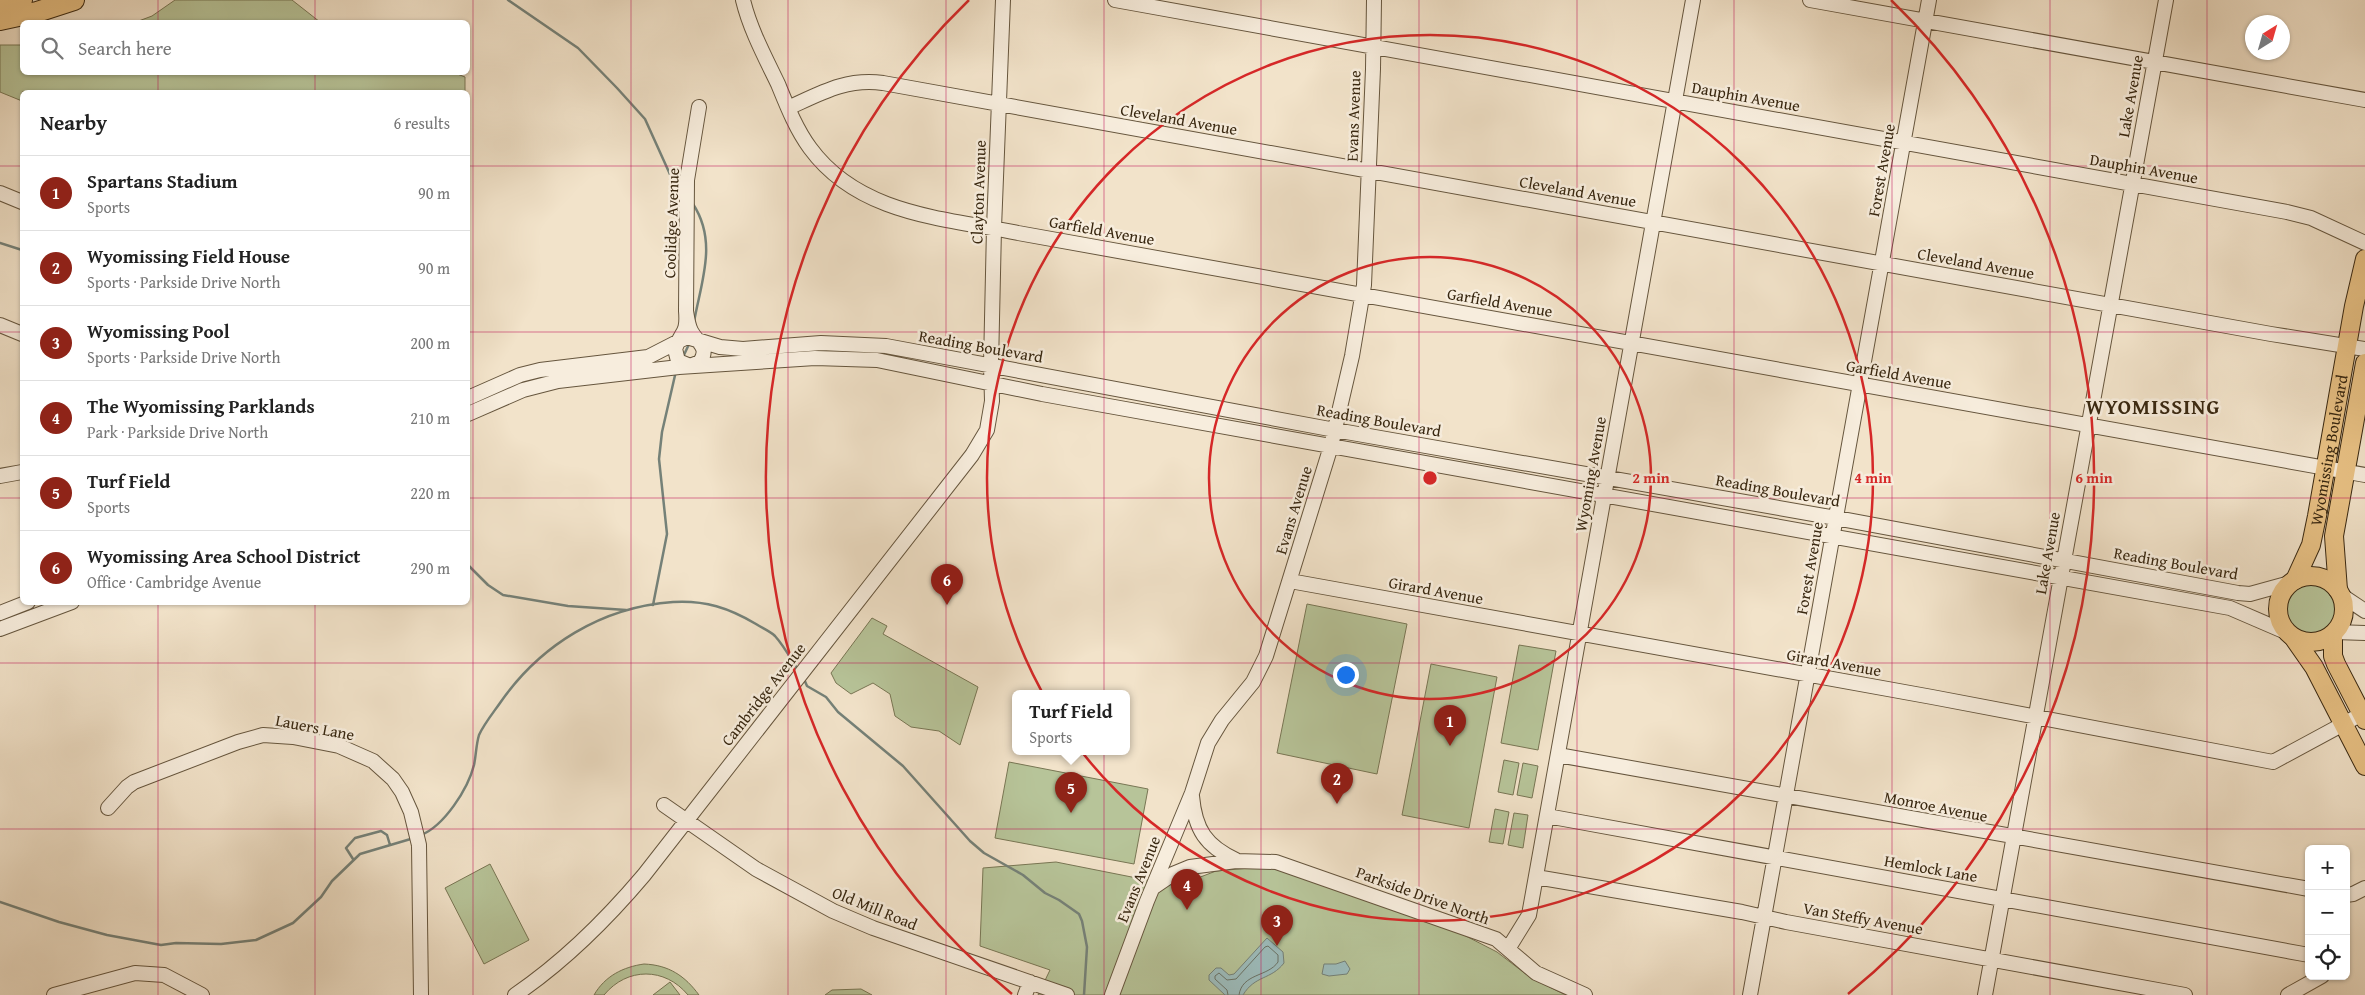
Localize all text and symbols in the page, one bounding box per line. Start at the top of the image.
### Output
north arrow [2245,15,2290,60]
search box [20,20,470,75]
icon: search [38,34,66,62]
text: Search here [78,34,172,62]
street label: Lake Avenue [2111,53,2149,139]
street label: Evans Avenue [1339,70,1367,162]
street label: Dauphin Avenue [1690,75,1802,117]
street label: Cleveland Avenue [1119,97,1239,141]
text: Nearby [40,107,107,138]
text: 6 results [393,111,450,135]
street label: Forest Avenue [1861,122,1901,218]
street label: Clayton Avenue [964,140,992,244]
street label: Dauphin Avenue [2088,147,2200,189]
text: Spartans Stadium [87,167,238,195]
street label: Coolidge Avenue [657,167,685,279]
street label: Cleveland Avenue [1518,169,1638,213]
text: 1 [52,181,60,205]
text: 90 m [418,181,450,205]
text: Sports [87,195,130,219]
street label: Garfield Avenue [1048,209,1156,251]
street label: Cleveland Avenue [1916,241,2036,285]
text: Wyomissing Field House [87,242,290,270]
text: 2 [52,256,60,280]
text: 90 m [418,256,450,280]
text: Sports · Parkside Drive North [87,270,280,294]
street label: Garfield Avenue [1446,281,1554,323]
text: Wyomissing Pool [87,317,230,345]
street label: Reading Boulevard [917,323,1046,369]
text: 3 [52,331,60,355]
text: 200 m [410,331,450,355]
text: Sports · Parkside Drive North [87,345,280,369]
street label: Garfield Avenue [1845,353,1953,395]
street label: Wyomissing Boulevard [2303,372,2354,528]
district label: WYOMISSING [2086,391,2220,422]
text: The Wyomissing Parklands [87,392,315,420]
street label: Reading Boulevard [1315,397,1444,443]
text: 4 [52,406,60,430]
text: 210 m [410,406,450,430]
street label: Wyoming Avenue [1568,414,1612,534]
text: Park · Parkside Drive North [87,420,268,444]
street label: Evans Avenue [1268,463,1318,557]
text: Turf Field [87,467,171,495]
text: 2 min [1632,467,1670,488]
street label: Reading Boulevard [1714,467,1843,513]
text: 4 min [1854,467,1892,488]
text: 6 min [2075,467,2113,488]
centre of rings [1421,469,1439,487]
text: 5 [52,481,60,505]
text: 220 m [410,481,450,505]
text: Sports [87,495,130,519]
street label: Lake Avenue [2028,510,2066,596]
street label: Forest Avenue [1789,520,1829,616]
street label: Reading Boulevard [2112,540,2241,586]
text: Wyomissing Area School District [87,542,360,570]
text: 6 [52,556,60,580]
text: 290 m [410,556,450,580]
pin: 6 [931,564,963,605]
text: Office · Cambridge Avenue [87,570,261,594]
street label: Girard Avenue [1387,570,1485,610]
street label: Cambridge Avenue [715,637,811,751]
street label: Girard Avenue [1785,642,1883,682]
your location [1333,662,1359,688]
popup [1012,690,1130,755]
text: Turf Field [1029,697,1113,725]
pin: 1 [1434,705,1466,746]
street label: Lauers Lane [274,708,356,746]
text: Sports [1029,725,1072,749]
pin: 2 [1321,763,1353,804]
pin: 5 [1055,772,1087,813]
street label: Monroe Avenue [1882,784,1990,828]
street label: Evans Avenue [1110,832,1166,926]
map controls [2305,845,2350,980]
button: + [2305,845,2350,890]
street label: Hemlock Lane [1883,848,1979,888]
street label: Parkside Drive North [1353,860,1493,930]
pin: 4 [1171,869,1203,910]
street label: Old Mill Road [829,880,922,936]
button: − [2305,890,2350,935]
street label: Van Steffy Avenue [1801,896,1925,940]
pin: 3 [1261,905,1293,946]
button: locate [2305,935,2350,980]

